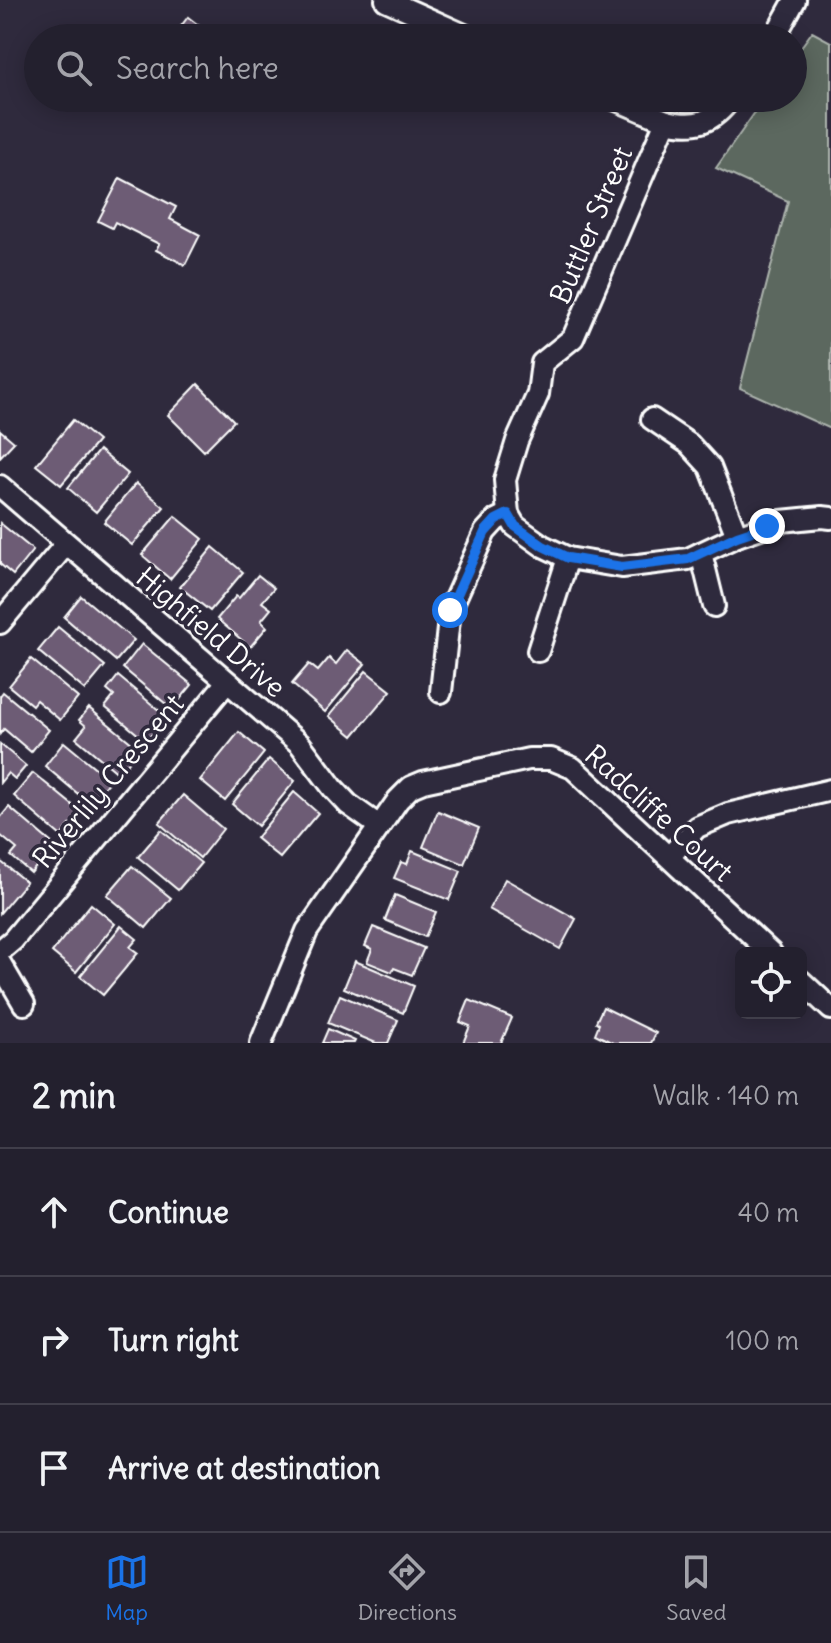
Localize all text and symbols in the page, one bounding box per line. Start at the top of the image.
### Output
search box [24,24,807,112]
icon: search [52,46,96,90]
text: Search here [116,49,279,87]
street label: Buttler Street [542,141,640,309]
route end [749,508,785,544]
street label: Highfield Drive [129,559,293,705]
route start [432,592,468,628]
street label: Riverlily Crescent [25,687,191,875]
street label: Radcliffe Court [577,737,741,889]
map controls [735,947,807,1019]
button: locate [735,947,807,1019]
text: 2 min [32,1074,116,1117]
text: Walk · 140 m [653,1079,799,1112]
icon: ahead [32,1190,76,1234]
text: Continue [108,1193,229,1231]
text: 40 m [738,1196,799,1229]
icon: right [32,1318,76,1362]
text: Turn right [108,1321,239,1359]
text: 100 m [725,1324,799,1357]
icon: arrive [32,1446,76,1490]
text: Arrive at destination [108,1449,380,1487]
tab: Map [105,1550,149,1626]
tab: Directions [358,1550,457,1626]
tab: Saved [666,1550,726,1626]

